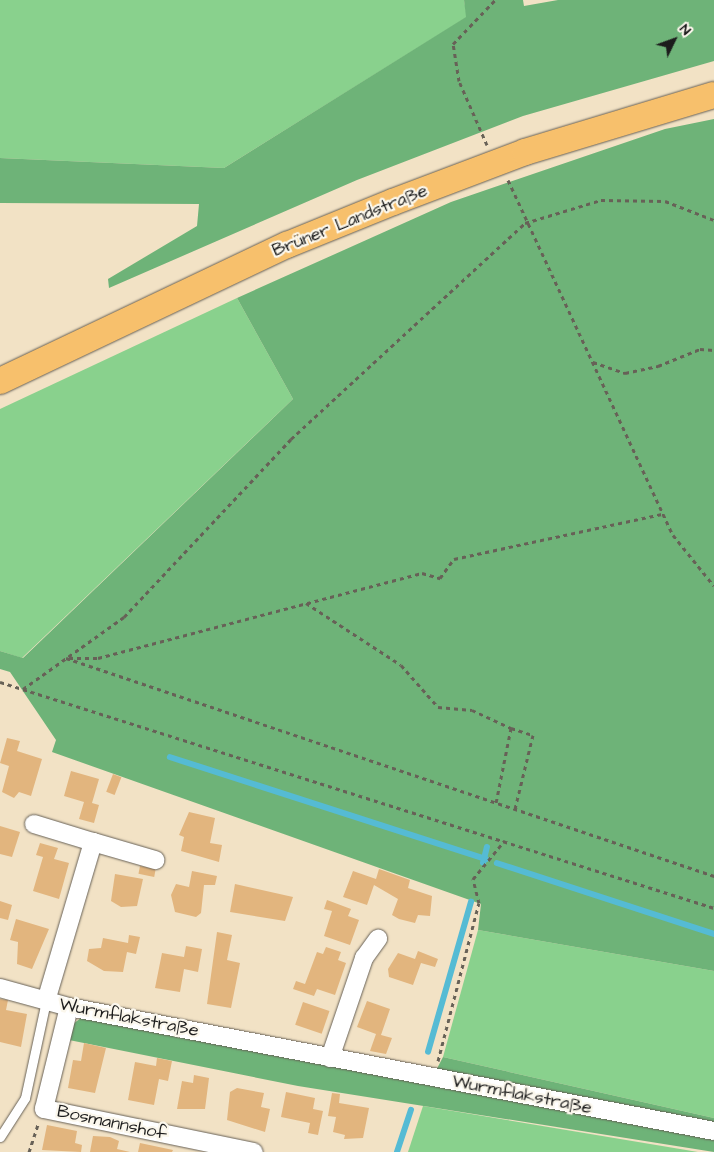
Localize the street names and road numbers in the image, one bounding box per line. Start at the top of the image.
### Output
street label: Brüner Landstraße [269,180,431,262]
street label: Wurmflakstraße [57,994,201,1042]
street label: Wurmflakstraße [450,1071,594,1119]
street label: Bosmannshof [55,1101,169,1145]

